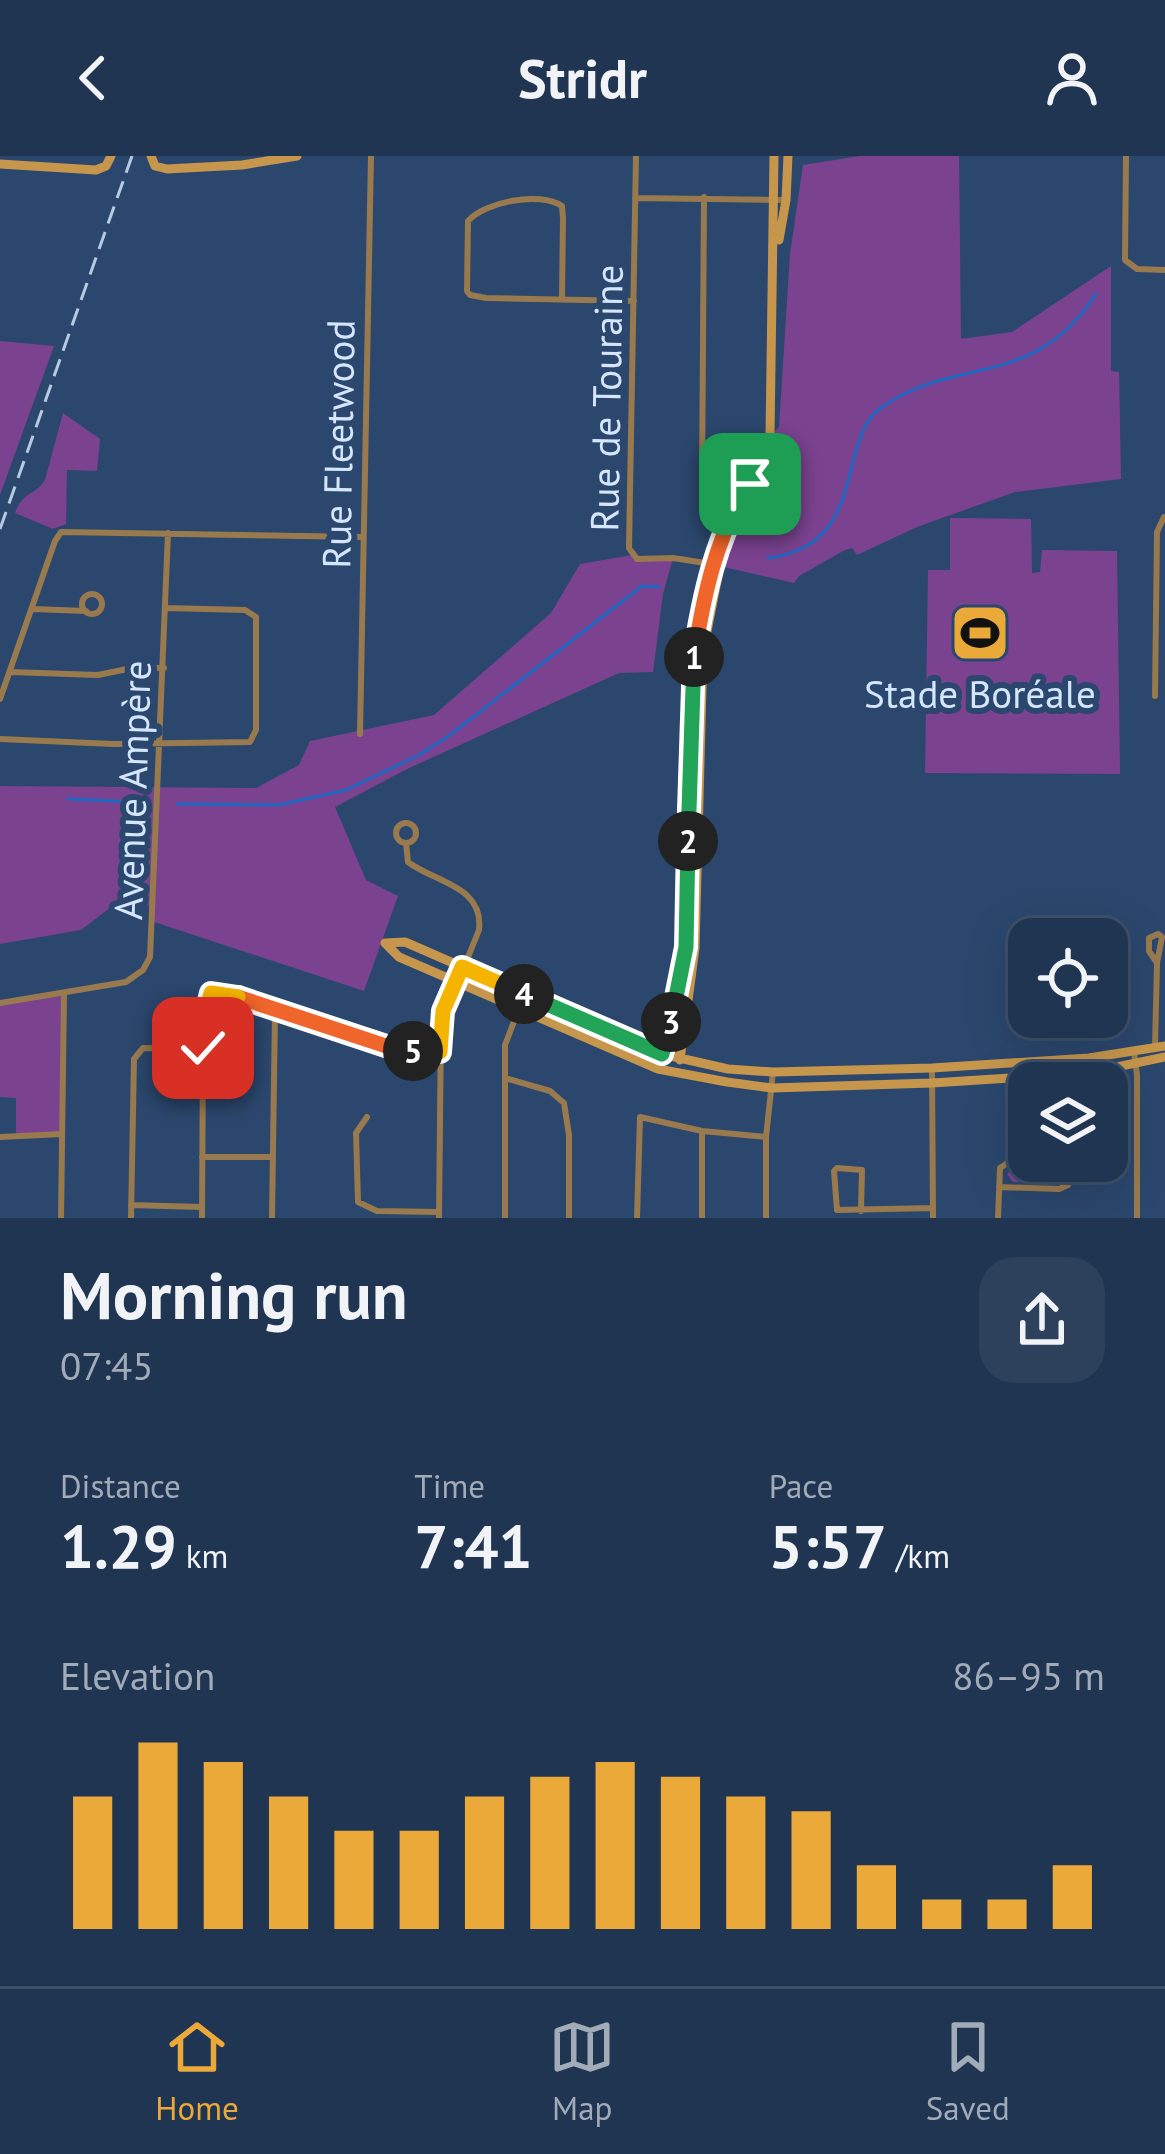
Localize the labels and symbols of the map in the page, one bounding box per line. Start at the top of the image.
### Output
street label: Rue de Touraine [578,264,634,532]
street label: Rue Fleetwood [310,319,366,569]
pin [699,433,801,535]
sports icon: Stade Boréale [949,602,1011,664]
pin: 1 [664,627,724,687]
street label: Avenue Ampère [102,659,162,921]
place label: Stade Boréale [864,668,1096,719]
pin: 2 [658,811,718,871]
pin: 4 [494,964,554,1024]
pin: 3 [641,992,701,1052]
pin [152,997,254,1099]
pin: 5 [383,1021,443,1081]

